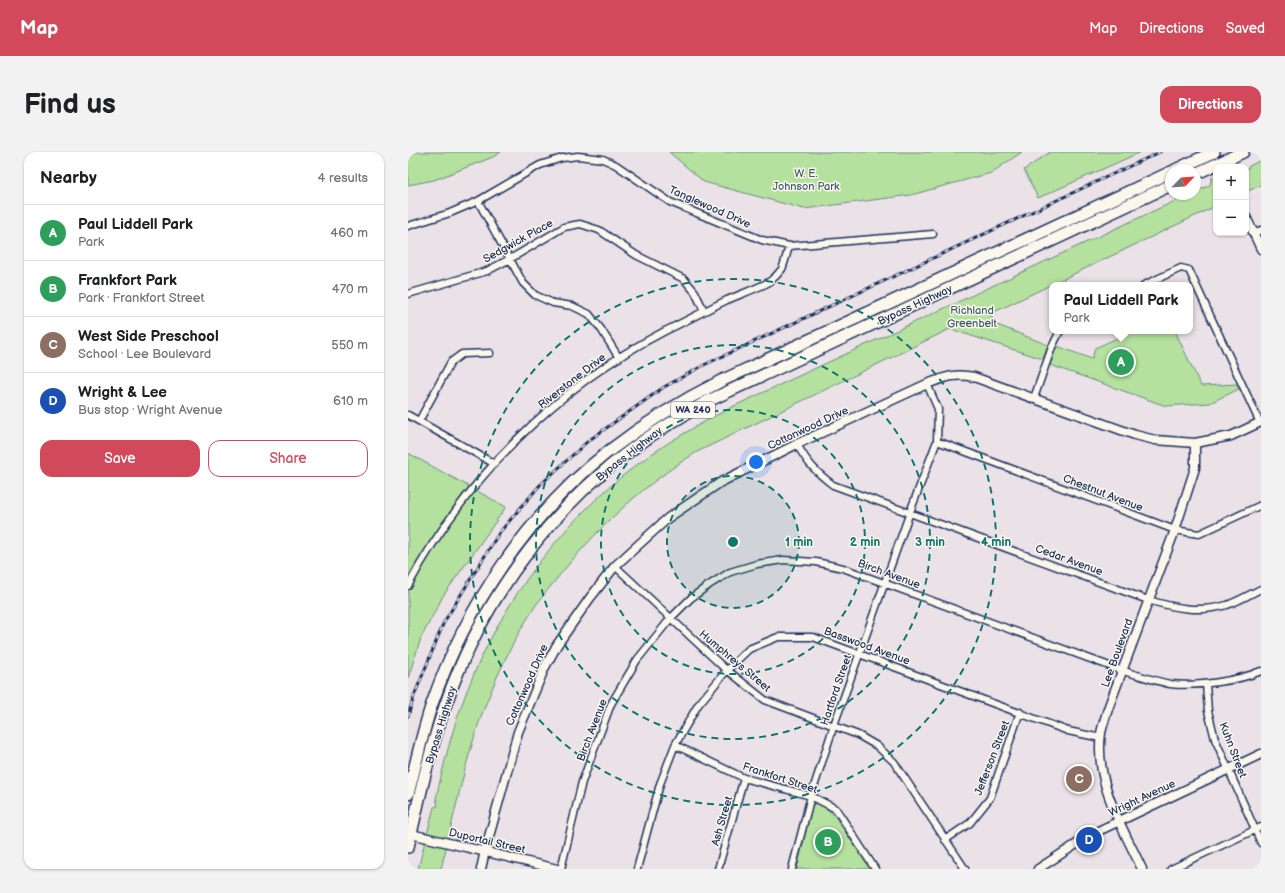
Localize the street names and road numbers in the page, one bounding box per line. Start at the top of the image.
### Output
street label: Tanglewood Drive [667,183,753,231]
street label: Sedgwick Place [481,216,556,266]
street label: Bypass Highway [876,282,954,328]
street label: Riverstone Drive [536,350,609,411]
road number: WA 240 [671,402,715,418]
street label: Cottonwood Drive [766,403,851,452]
street label: Bypass Highway [593,424,665,484]
street label: Chestnut Avenue [1061,472,1145,514]
street label: Cedar Avenue [1034,542,1105,578]
street label: Birch Avenue [856,557,923,592]
street label: Lee Boulevard [1099,617,1135,689]
street label: Basswood Avenue [822,624,912,668]
street label: Humphreys Street [697,627,774,695]
street label: Cottonwood Drive [503,642,551,728]
street label: Hartford Street [818,652,854,727]
street label: Bypass Highway [423,685,459,765]
street label: Birch Avenue [574,697,610,763]
street label: Jefferson Street [972,718,1012,797]
street label: Kuhn Street [1216,720,1250,780]
street label: Frankfort Street [741,760,820,796]
street label: Wright Avenue [1107,777,1178,819]
street label: Ash Street [709,794,735,847]
street label: Duportail Street [447,826,527,856]

